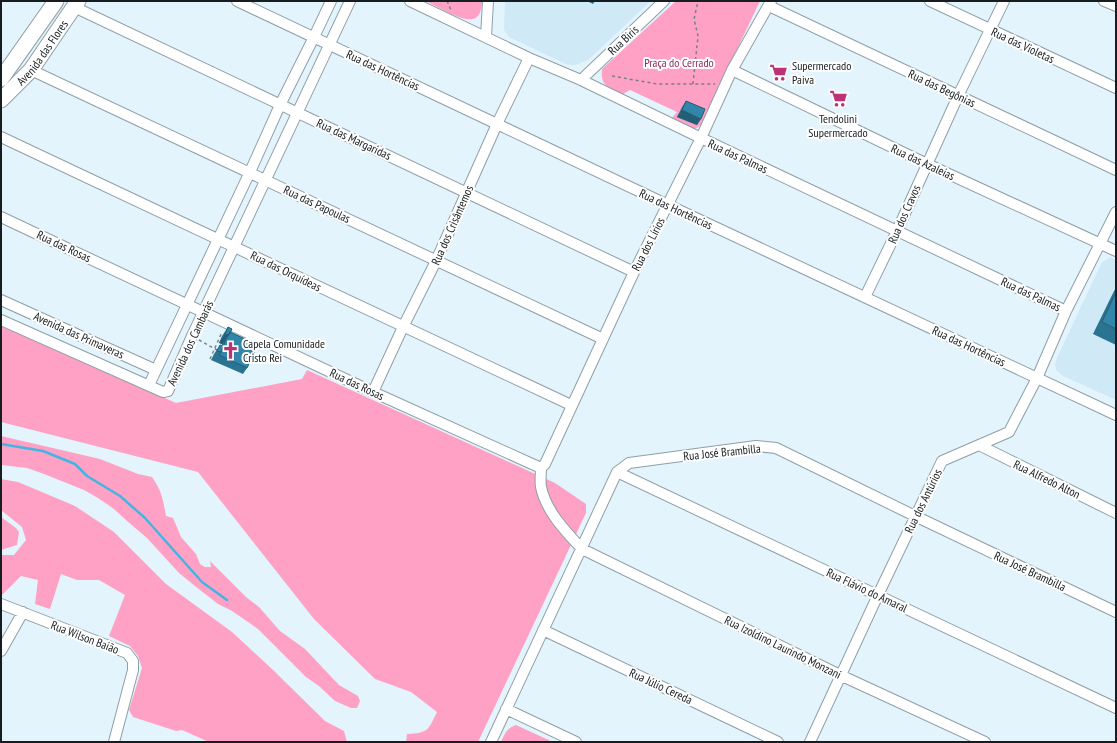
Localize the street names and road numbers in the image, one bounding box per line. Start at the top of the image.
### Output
street label: Avenida das Flores [13,17,71,88]
street label: Rua Biris [605,22,641,58]
street label: Rua das Violetas [989,24,1057,66]
street label: Rua das Hortências [344,46,422,94]
street label: Rua das Begônias [906,66,978,110]
street label: Rua das Margaridas [314,115,394,163]
street label: Rua das Palmas [706,136,770,176]
street label: Rua das Azaleias [889,141,957,183]
street label: Rua das Papoulas [281,182,353,226]
street label: Rua dos Cravos [884,182,924,246]
street label: Rua dos Crisântemos [428,183,476,267]
street label: Rua das Hortências [637,185,715,233]
street label: Rua dos Lírios [628,215,668,273]
street label: Rua das Rosas [34,227,94,265]
street label: Rua das Orquídeas [248,247,324,295]
street label: Rua das Palmas [999,274,1063,314]
street label: Avenida dos Cambarás [164,298,216,388]
street label: Avenida das Primaveras [32,308,126,362]
street label: Rua das Hortências [930,322,1008,370]
street label: Rua das Rosas [327,365,387,403]
street label: Rua José Brambilla [683,440,762,464]
street label: Rua Alfredo Alton [1011,456,1083,502]
street label: Rua dos Antúrios [901,466,945,536]
street label: Rua José Brambilla [992,548,1069,594]
street label: Rua Flávio do Amaral [824,565,910,615]
street label: Rua Izoldino Laurindo Monzani [722,612,844,682]
street label: Rua Wilson Baião [49,617,121,657]
street label: Rua Júlio Cereda [627,665,695,707]

